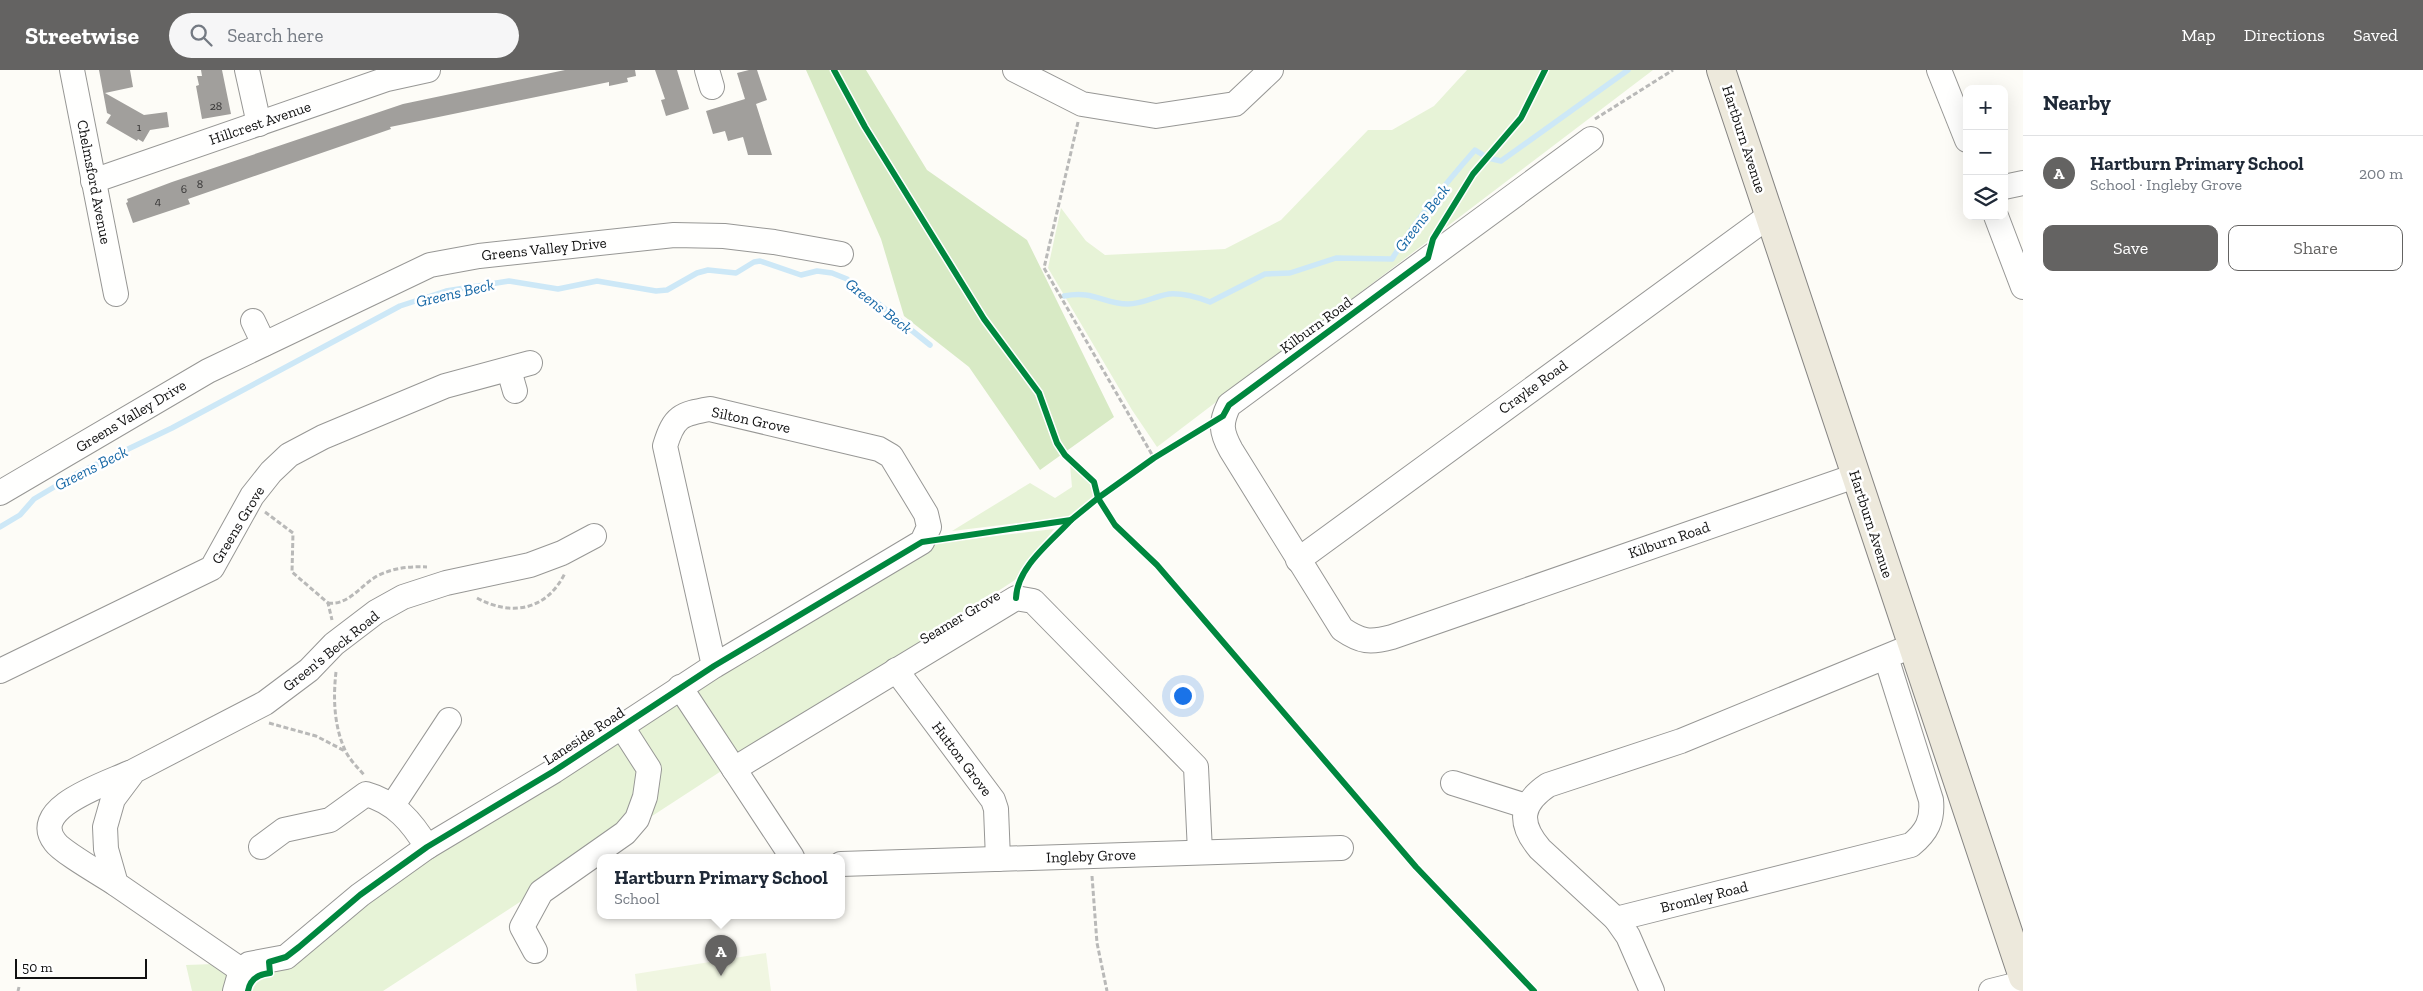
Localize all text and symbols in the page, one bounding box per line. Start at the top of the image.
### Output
search box [169,13,519,58]
text: Streetwise [25,21,139,50]
icon: search [187,21,215,49]
text: Search here [227,24,323,47]
text: Map [2181,24,2216,46]
text: Directions [2244,24,2325,46]
text: Saved [2353,24,2398,46]
street label: Hartburn Avenue [1718,83,1770,195]
map controls [1963,85,2008,220]
button: + [1963,85,2008,130]
text: Nearby [2043,90,2111,115]
street label: Hillcrest Avenue [207,97,313,149]
house number: 28 [210,99,222,113]
street label: Chelmsford Avenue [73,118,115,246]
house number: 1 [137,120,142,134]
button: − [1963,130,2008,175]
text: Hartburn Primary School [2090,152,2304,175]
text: A [2054,164,2065,183]
text: 200 m [2359,164,2403,183]
button: layers [1963,175,2008,220]
text: School · Ingleby Grove [2090,175,2242,194]
house number: 8 [197,177,203,191]
water label: Greens Beck [1391,181,1453,255]
house number: 6 [181,182,187,196]
house number: 4 [155,194,162,208]
button: Save [2043,225,2218,271]
button: Share [2228,225,2403,271]
street label: Greens Valley Drive [481,233,607,265]
water label: Greens Beck [842,274,916,338]
water label: Greens Beck [414,275,496,311]
street label: Kilburn Road [1276,292,1356,357]
street label: Crayke Road [1495,356,1572,418]
street label: Greens Valley Drive [73,376,189,456]
street label: Silton Grove [710,403,792,437]
water label: Greens Beck [51,442,131,494]
street label: Hartburn Avenue [1845,468,1897,580]
street label: Greens Grove [208,483,268,567]
street label: Kilburn Road [1626,517,1713,562]
street label: Seamer Grove [917,586,1003,648]
street label: Green's Beck Road [279,606,383,695]
your location [1170,683,1196,709]
street label: Laneside Road [540,703,628,769]
street label: Hutton Grove [928,718,996,800]
street label: Ingleby Grove [1046,845,1136,867]
popup [597,854,845,919]
text: Hartburn Primary School [614,866,828,889]
street label: Bromley Road [1658,877,1750,917]
text: School [614,889,660,908]
pin: A [705,935,737,976]
scale bar [15,956,148,979]
text: 50 m [22,959,53,976]

